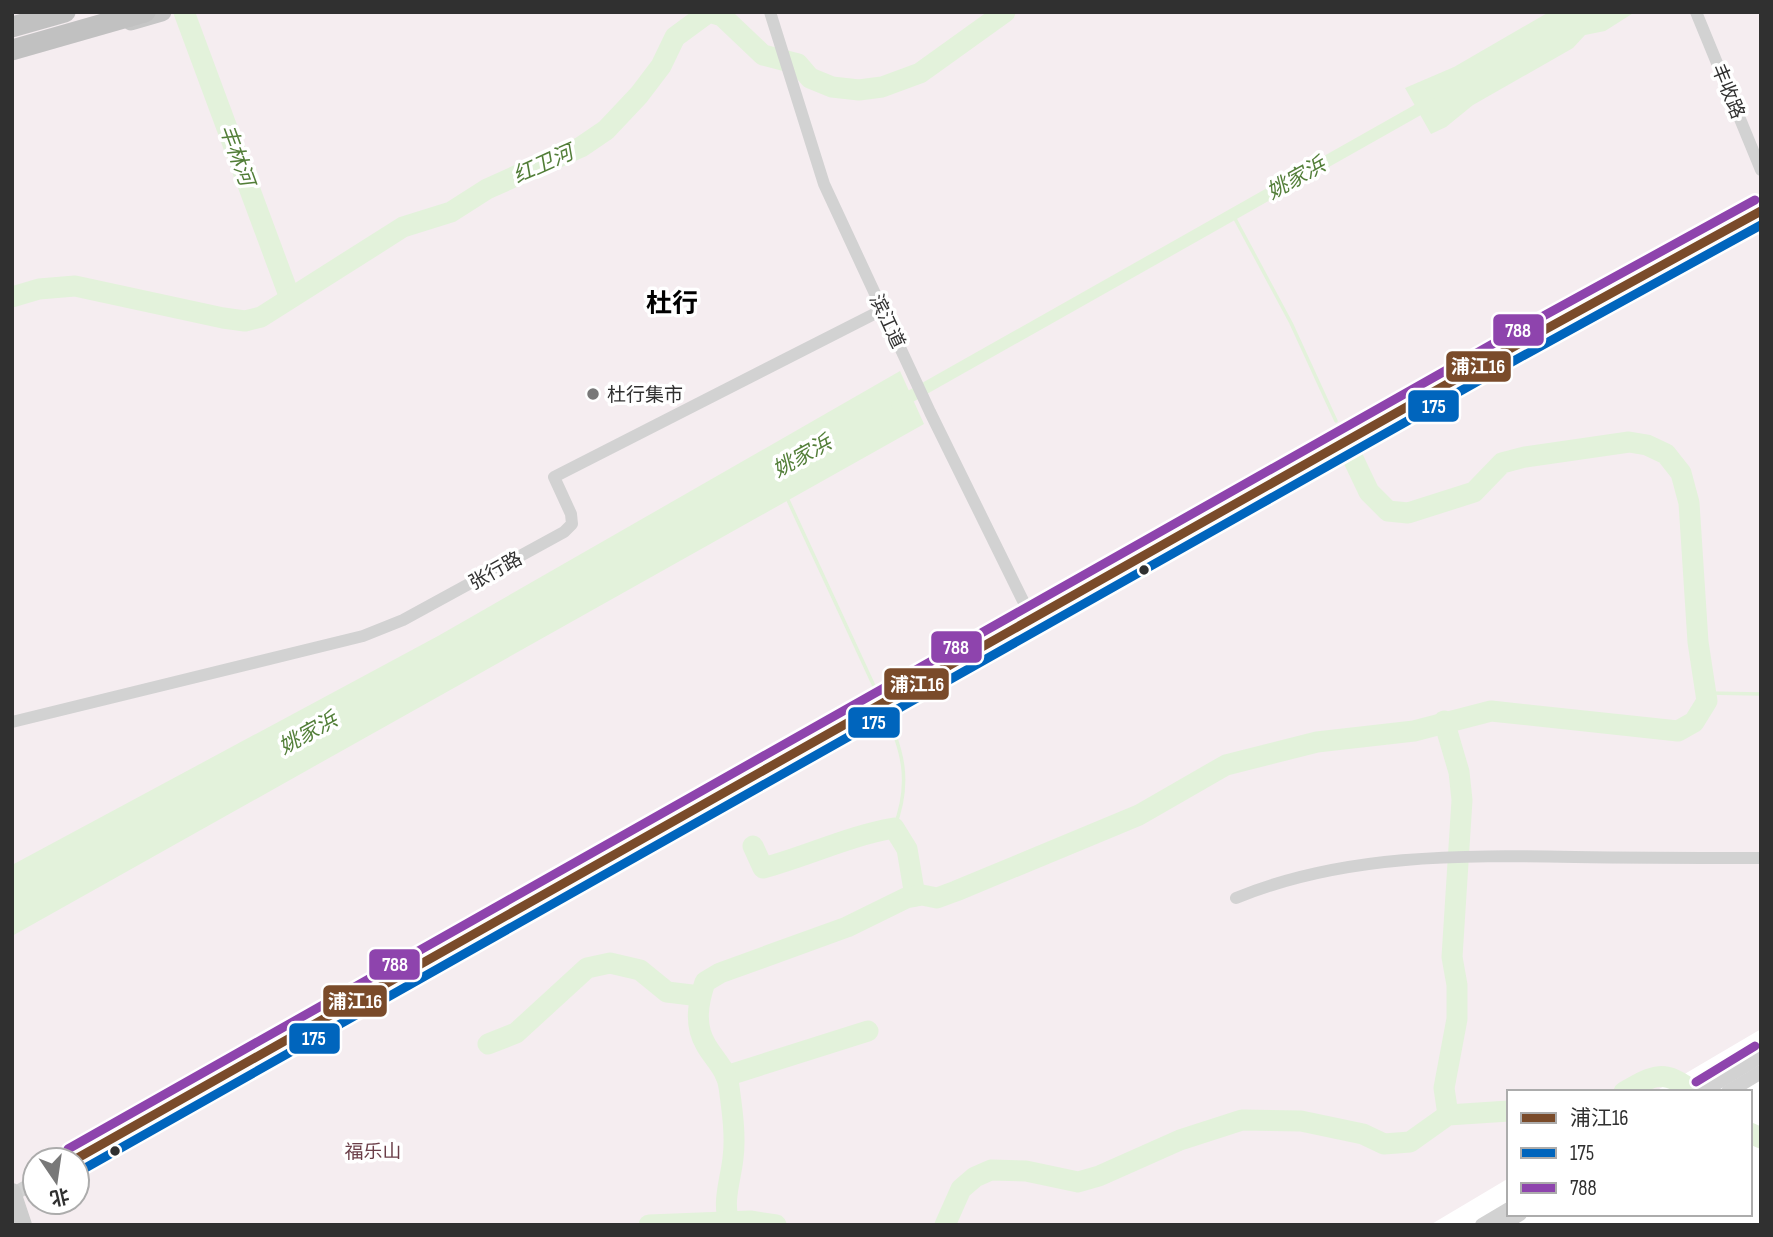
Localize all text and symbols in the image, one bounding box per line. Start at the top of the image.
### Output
street label: 丰收路 [1706,61,1749,122]
water label: 丰林河 [214,121,260,193]
water label: 红卫河 [509,139,581,189]
water label: 姚家浜 [1263,151,1332,205]
district label: 杜行 [646,289,698,320]
street label: 滨江道 [864,291,909,352]
line badge: 788 [1492,313,1545,347]
text: 788 [1505,320,1531,343]
line badge: 浦江16 [1445,350,1512,383]
text: 浦江16 [1451,356,1505,379]
place label: 杜行集市 [607,384,683,407]
marker: 杜行集市 [585,386,601,402]
line badge: 175 [1407,389,1460,423]
text: 175 [1422,396,1446,419]
water label: 姚家浜 [769,429,838,483]
street label: 张行路 [465,547,526,595]
unlabelled marker [1137,563,1151,577]
line badge: 788 [930,630,983,664]
text: 788 [943,637,969,660]
line badge: 浦江16 [883,667,950,701]
text: 浦江16 [890,674,944,697]
water label: 姚家浜 [275,706,344,760]
line badge: 175 [847,706,901,739]
text: 175 [862,712,886,735]
line badge: 788 [368,948,421,981]
text: 788 [382,954,408,977]
line badge: 浦江16 [322,984,388,1018]
text: 浦江16 [328,991,382,1014]
line badge: 175 [288,1022,341,1055]
text: 175 [302,1028,326,1051]
legend [1507,1090,1752,1216]
text: 浦江16 [1570,1106,1629,1131]
park label: 福乐山 [344,1141,402,1164]
text: 175 [1570,1141,1594,1166]
unlabelled marker [108,1144,122,1158]
north arrow [21,1146,91,1216]
text: 788 [1570,1176,1597,1201]
text: 北 [48,1183,71,1209]

